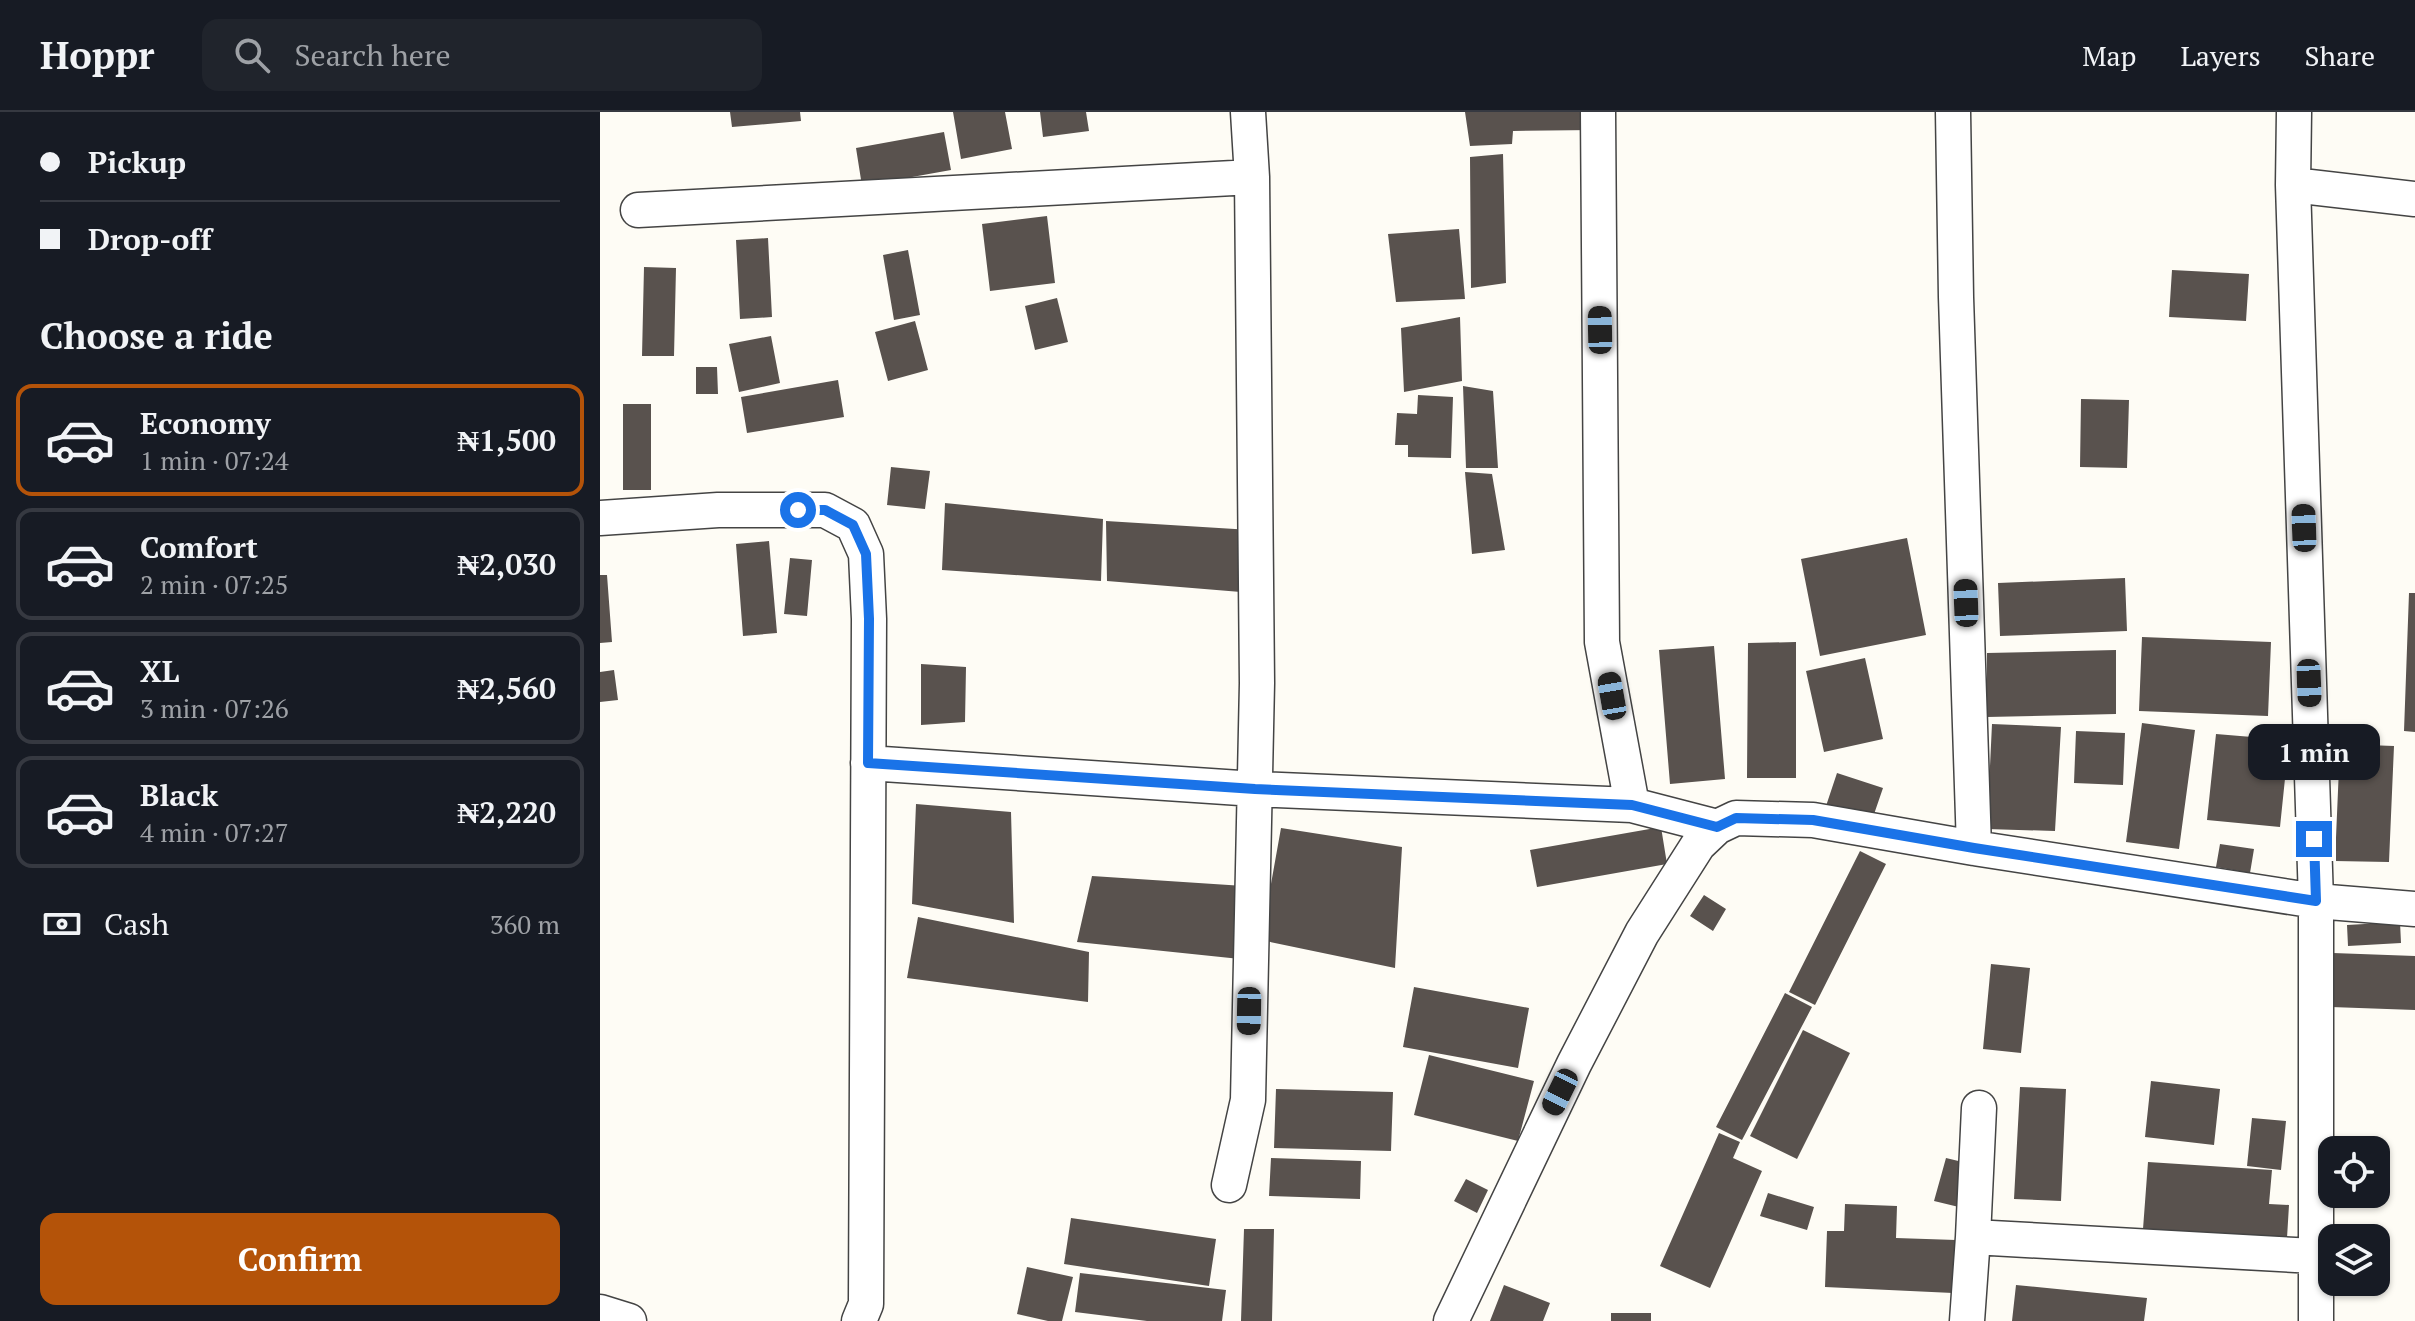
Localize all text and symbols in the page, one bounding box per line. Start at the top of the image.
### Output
search box [202,19,762,91]
text: Hoppr [40,30,154,80]
icon: search [230,33,274,77]
text: Search here [294,35,451,75]
text: Map [2082,37,2136,74]
text: Layers [2180,37,2261,74]
text: Share [2305,37,2375,74]
text: Pickup [88,142,186,182]
text: Drop-off [88,219,212,259]
car [1588,306,1612,354]
text: Choose a ride [40,312,273,359]
text: Economy [140,403,271,443]
icon: car [44,404,116,476]
text: ₦1,500 [457,420,556,460]
text: 1 min · 07:24 [140,443,289,477]
route start [780,492,816,528]
car [2291,504,2317,552]
text: Comfort [140,527,258,567]
icon: car [44,528,116,600]
text: ₦2,030 [457,544,556,584]
text: 2 min · 07:25 [140,567,289,601]
car [1953,579,1979,627]
text: XL [140,651,179,691]
icon: car [44,652,116,724]
car [2296,659,2322,707]
text: ₦2,560 [457,668,556,708]
car [1596,670,1628,722]
text: 3 min · 07:26 [140,691,289,725]
callout: 1 min [2248,723,2380,779]
text: 1 min [2278,735,2350,769]
text: Black [140,775,218,815]
icon: car [44,776,116,848]
text: ₦2,220 [457,792,556,832]
text: 4 min · 07:27 [140,815,289,849]
route end [2296,821,2332,857]
icon: cash [40,902,84,946]
text: Cash [104,904,169,944]
text: 360 m [490,907,560,941]
car [1237,987,1261,1035]
car [1539,1065,1581,1119]
map controls [2318,1136,2390,1296]
button: locate [2318,1136,2390,1208]
button: Confirm [40,1213,560,1305]
button: layers [2318,1224,2390,1296]

